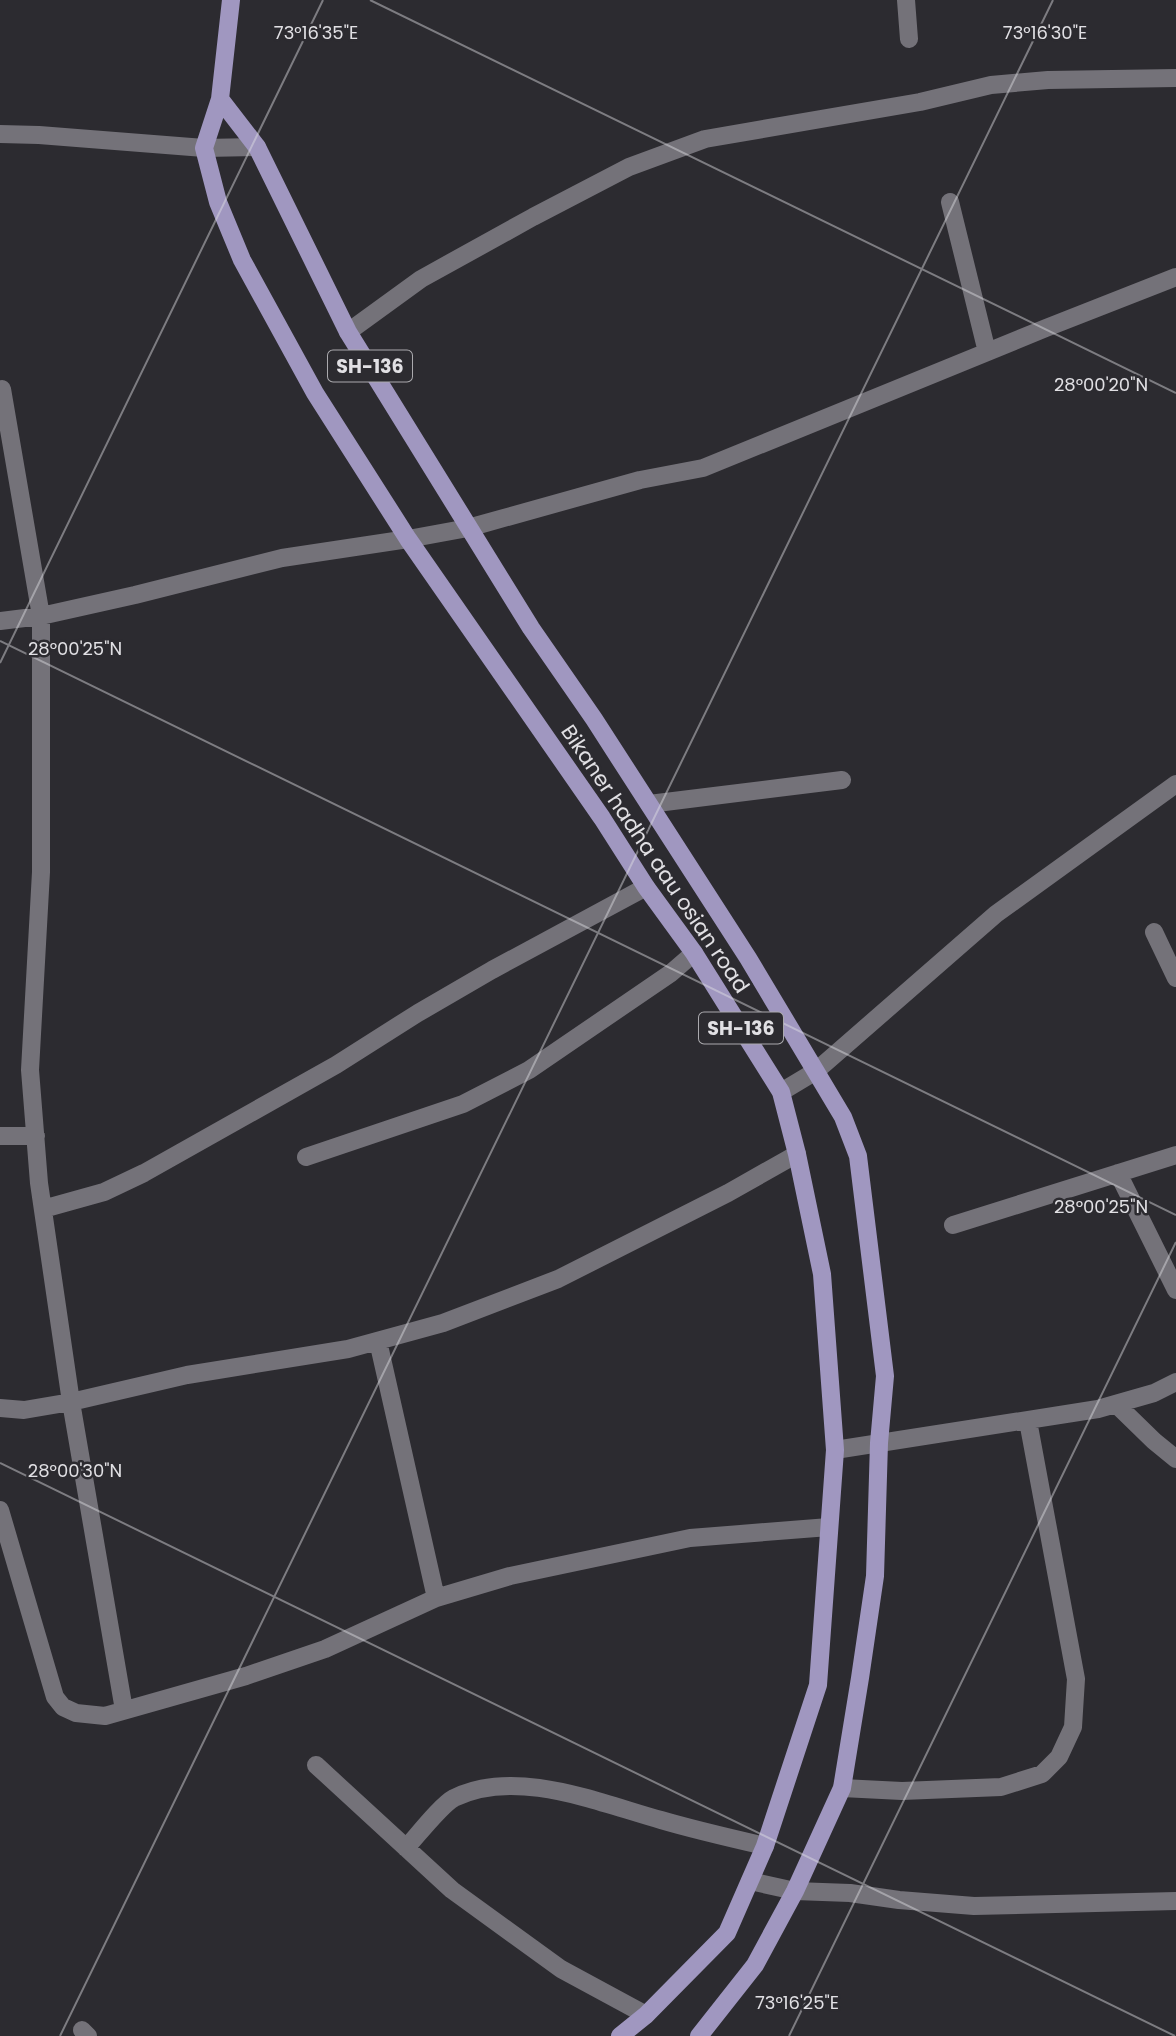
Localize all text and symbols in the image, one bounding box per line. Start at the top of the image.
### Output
text: 73°16'35"E [274,20,358,45]
text: 73°16'30"E [1003,20,1087,45]
road number: SH-136 [328,350,412,382]
text: 28°00'20"N [1054,372,1148,397]
text: 28°00'25"N [28,636,122,661]
street label: Bikaner hadha aau osian road [554,719,756,999]
road number: SH-136 [699,1012,783,1044]
text: 28°00'25"N [1054,1194,1148,1219]
text: 28°00'30"N [28,1458,122,1483]
text: 73°16'25"E [755,1990,839,2015]

